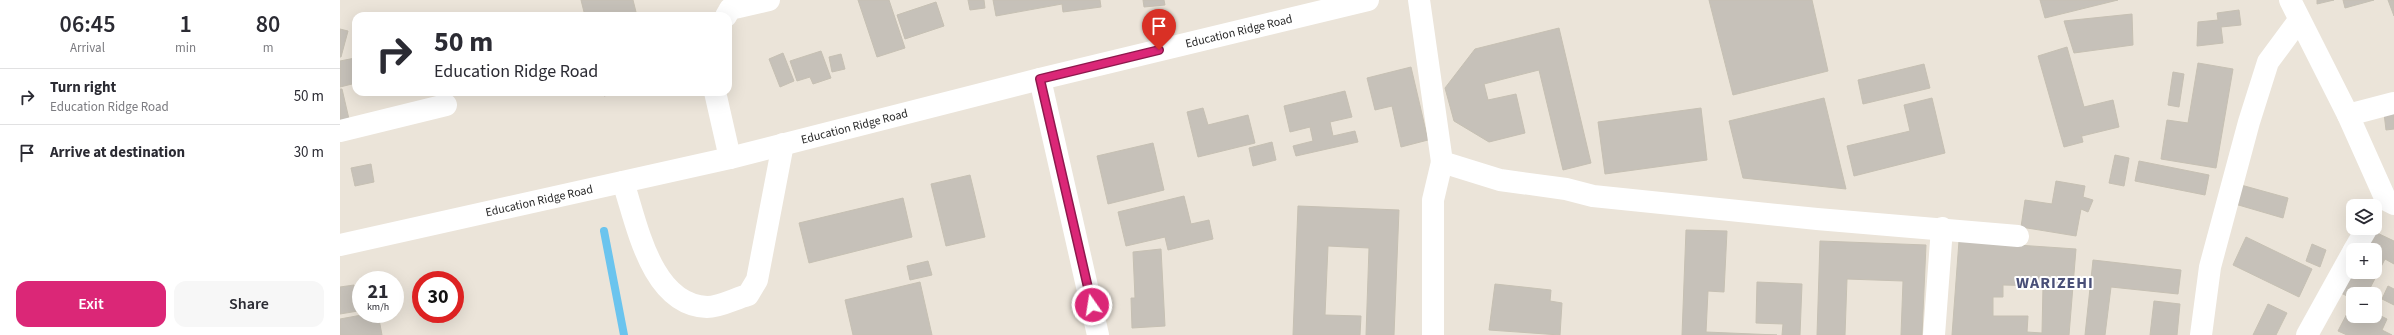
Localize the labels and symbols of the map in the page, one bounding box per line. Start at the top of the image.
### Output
pin [1142,9,1176,50]
street label: Education Ridge Road [1184,10,1294,52]
street label: Education Ridge Road [799,105,910,148]
street label: Education Ridge Road [484,180,594,221]
speed limit sign: 30 [412,271,464,323]
district label: WARIZEHI [2016,272,2094,294]
position arrow [1071,284,1113,326]

